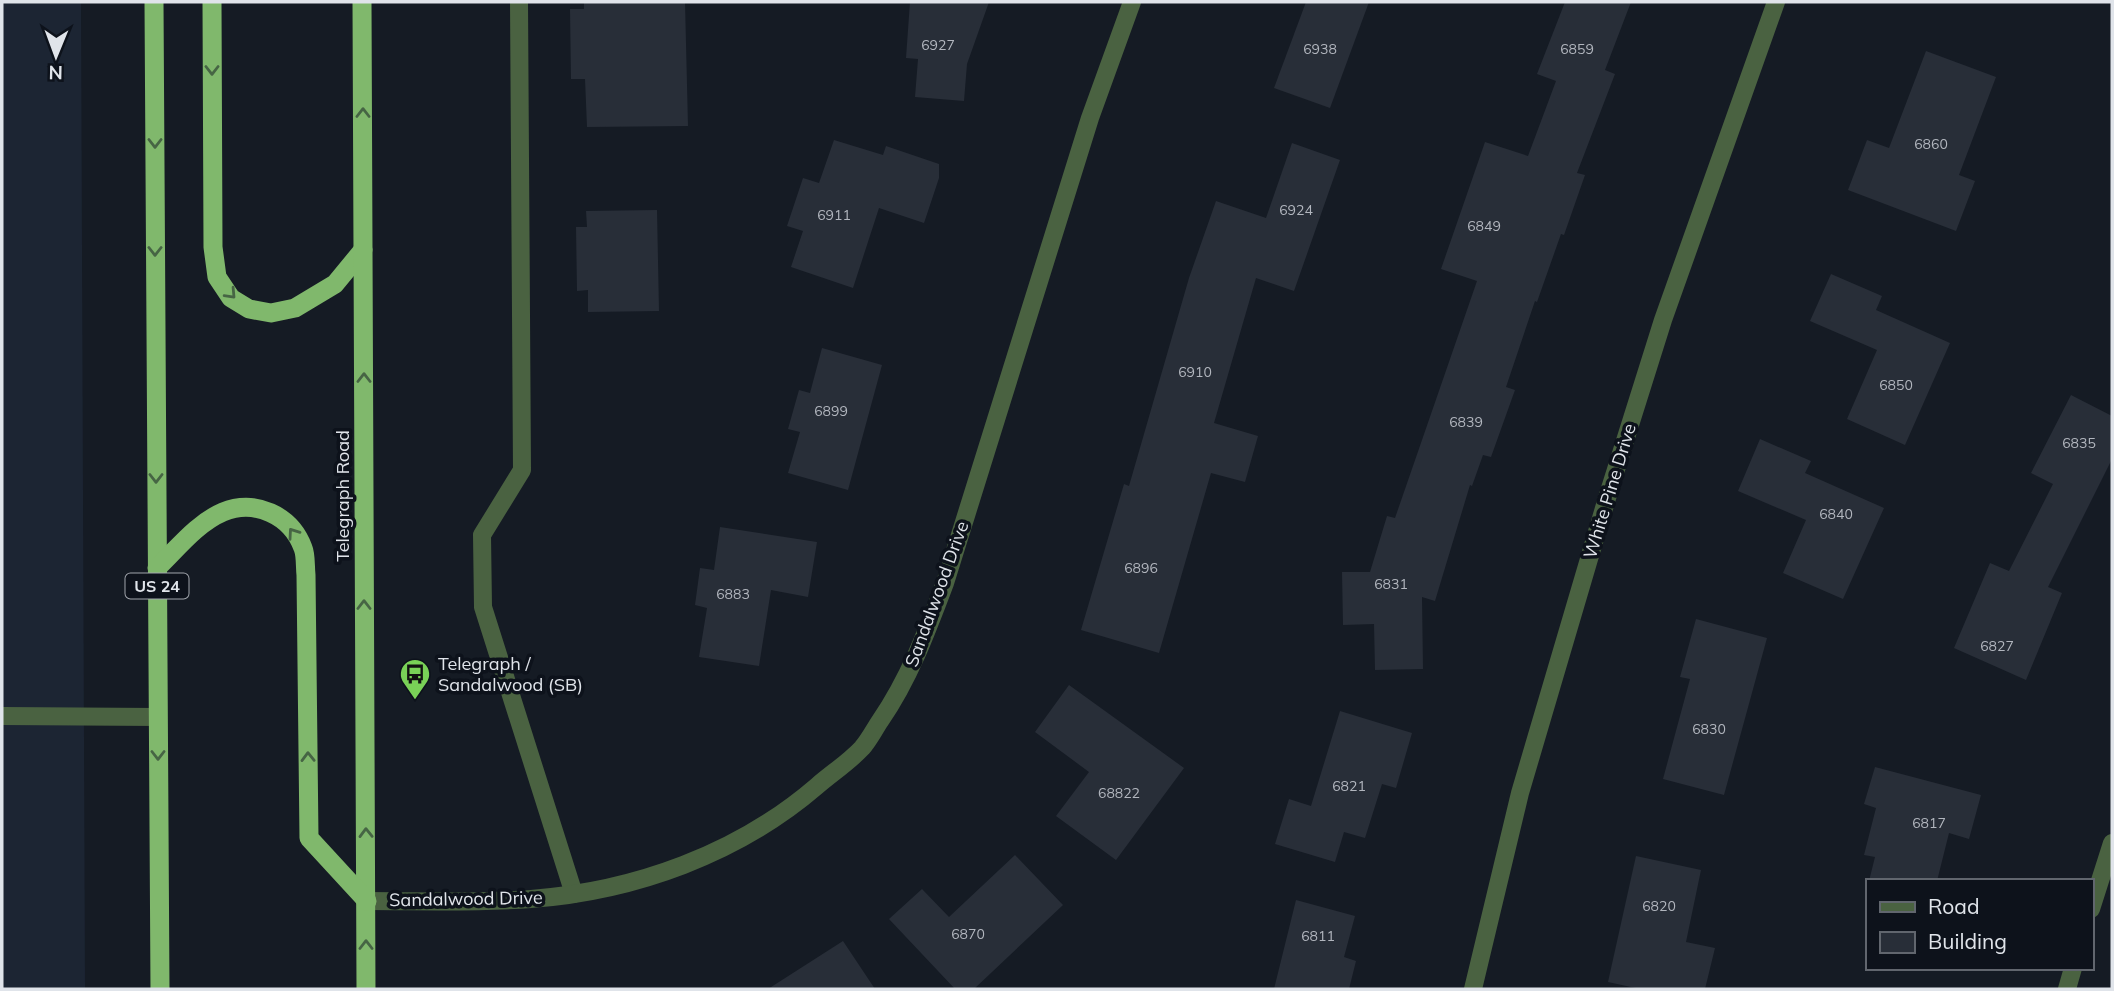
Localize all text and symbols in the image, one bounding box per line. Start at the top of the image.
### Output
north arrow [21,21,91,91]
house number: 6927 [921,36,955,54]
house number: 6938 [1303,40,1337,58]
house number: 6859 [1560,40,1594,58]
text: N [48,61,63,85]
one-way arrow [204,65,220,76]
one-way arrow [355,107,371,118]
house number: 6860 [1914,135,1948,153]
one-way arrow [147,139,163,149]
house number: 6924 [1279,201,1313,219]
house number: 6911 [817,206,851,224]
house number: 6849 [1467,217,1501,235]
one-way arrow [147,246,163,256]
one-way arrow [223,286,235,299]
house number: 6910 [1178,363,1212,381]
one-way arrow [356,372,372,383]
house number: 6850 [1879,376,1913,394]
house number: 6899 [814,402,848,420]
house number: 6839 [1449,413,1483,431]
street label: White Pine Drive [1578,421,1641,561]
street label: Telegraph Road [331,430,354,562]
house number: 6835 [2062,434,2096,452]
one-way arrow [149,473,164,484]
house number: 6840 [1819,505,1853,523]
street label: Sandalwood Drive [899,518,974,670]
one-way arrow [289,528,301,541]
house number: 6896 [1124,559,1158,577]
road number: US 24 [125,573,188,598]
house number: 6831 [1374,575,1408,593]
house number: 6883 [716,585,750,603]
one-way arrow [356,600,372,610]
house number: 6827 [1980,637,2014,655]
place label: Telegraph / Sandalwood (SB) [438,652,583,696]
bus stop icon: Telegraph / Sandalwood (SB) [398,657,432,701]
house number: 6830 [1692,720,1726,738]
one-way arrow [150,750,166,760]
one-way arrow [300,751,316,762]
house number: 6821 [1332,777,1366,795]
house number: 68822 [1098,784,1140,802]
house number: 6817 [1912,814,1946,832]
one-way arrow [358,827,374,838]
legend [1866,879,2093,970]
street label: Sandalwood Drive [389,886,543,911]
text: Road [1928,893,1979,919]
house number: 6820 [1642,897,1676,915]
house number: 6870 [951,925,985,943]
house number: 6811 [1301,927,1335,945]
text: Building [1928,928,2007,954]
one-way arrow [358,939,374,950]

